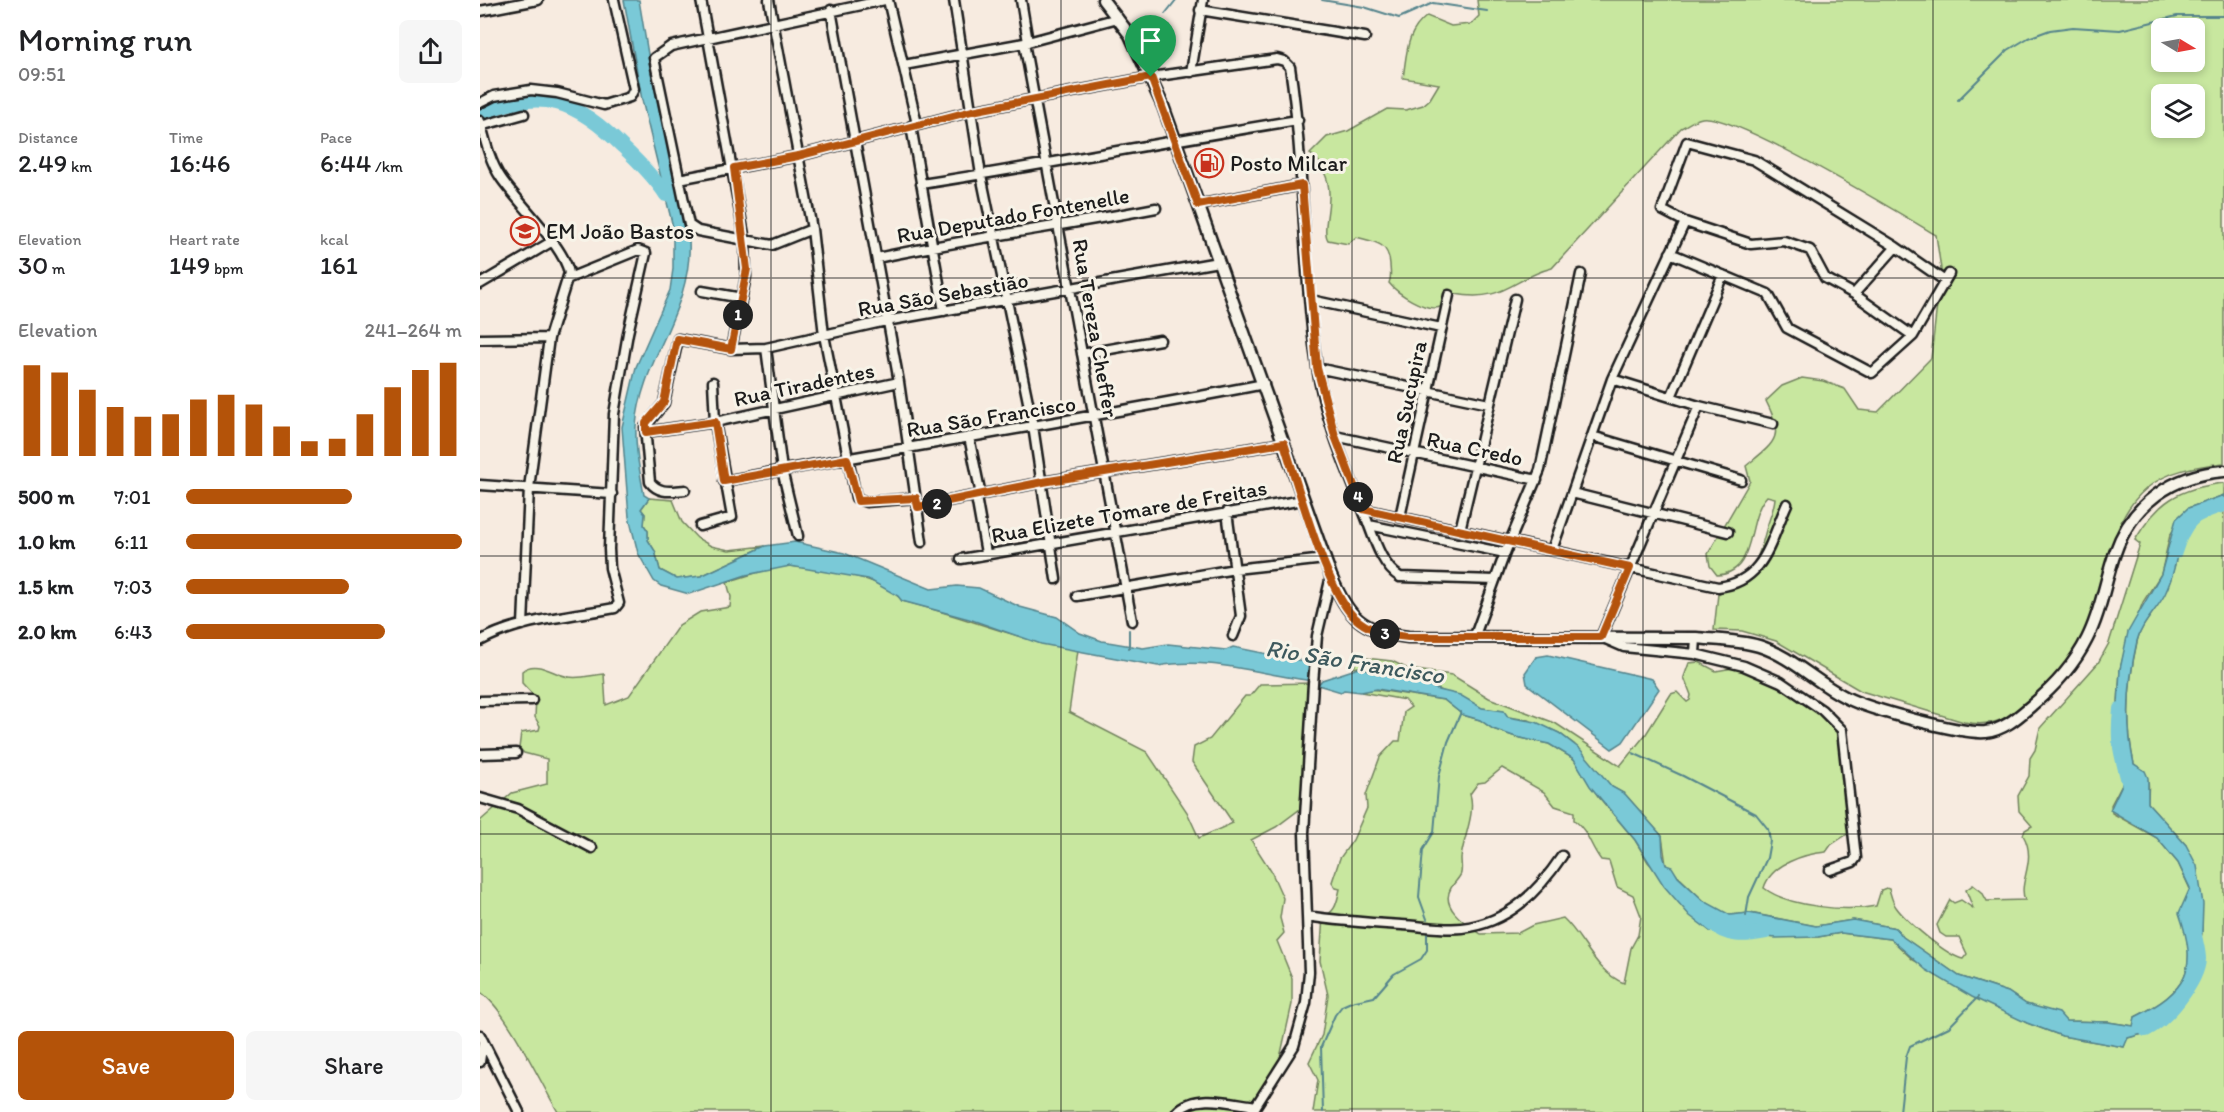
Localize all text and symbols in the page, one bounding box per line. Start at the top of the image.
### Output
pin [1125,15,1176,77]
north arrow [2151,18,2205,72]
map controls [2151,18,2205,138]
text: Morning run [18,20,193,59]
button: share [399,20,462,83]
icon: arrive [1134,24,1167,57]
text: 09:51 [18,62,65,86]
button: layers [2151,84,2205,138]
text: Distance [18,128,78,147]
text: Time [169,128,203,147]
text: Pace [320,128,352,147]
text: 2.49 [18,147,67,179]
text: 16:46 [169,147,231,179]
text: 6:44 [320,147,371,179]
fuel station icon: Posto Milcar [1193,147,1225,179]
place label: Posto Milcar [1230,150,1348,177]
text: km [67,157,92,176]
text: /km [371,157,403,176]
street label: Rua Deputado Fontenelle [895,182,1131,249]
school or university icon: EM João Bastos [509,215,541,247]
place label: EM João Bastos [546,218,694,245]
text: Elevation [18,230,82,249]
text: Heart rate [169,230,240,249]
text: kcal [320,230,348,249]
street label: Rua Tereza Cheffer [1067,237,1125,420]
text: 30 [18,249,48,281]
text: 149 [169,249,210,281]
text: 161 [320,249,358,281]
text: m [48,259,65,278]
text: bpm [210,259,244,278]
street label: Rua São Sebastião [856,266,1030,323]
pin: 1 [723,300,753,330]
text: 1 [734,305,742,324]
text: Elevation [18,318,97,342]
text: 241–264 m [365,318,462,342]
street label: Rua Sucupira [1380,338,1433,466]
street label: Rua Tiradentes [731,356,877,413]
street label: Rua São Francisco [904,390,1078,443]
street label: Rua Credo [1424,425,1526,472]
street label: Rua Elizete Tomare de Freitas [989,474,1269,549]
pin: 4 [1343,482,1373,512]
text: 500 m [18,485,74,509]
text: 7:01 [114,485,150,509]
text: 4 [1353,487,1363,506]
pin: 2 [922,489,952,519]
text: 2 [933,494,941,513]
text: 1.0 km [18,530,75,554]
text: 6:11 [114,530,148,554]
text: 1.5 km [18,575,74,599]
text: 7:03 [114,575,152,599]
pin: 3 [1370,619,1400,649]
text: 2.0 km [18,620,77,644]
text: 6:43 [114,620,152,644]
text: 3 [1381,624,1389,643]
water label: Rio São Francisco [1264,633,1447,690]
button: Save [18,1031,234,1100]
button: Share [246,1031,462,1100]

